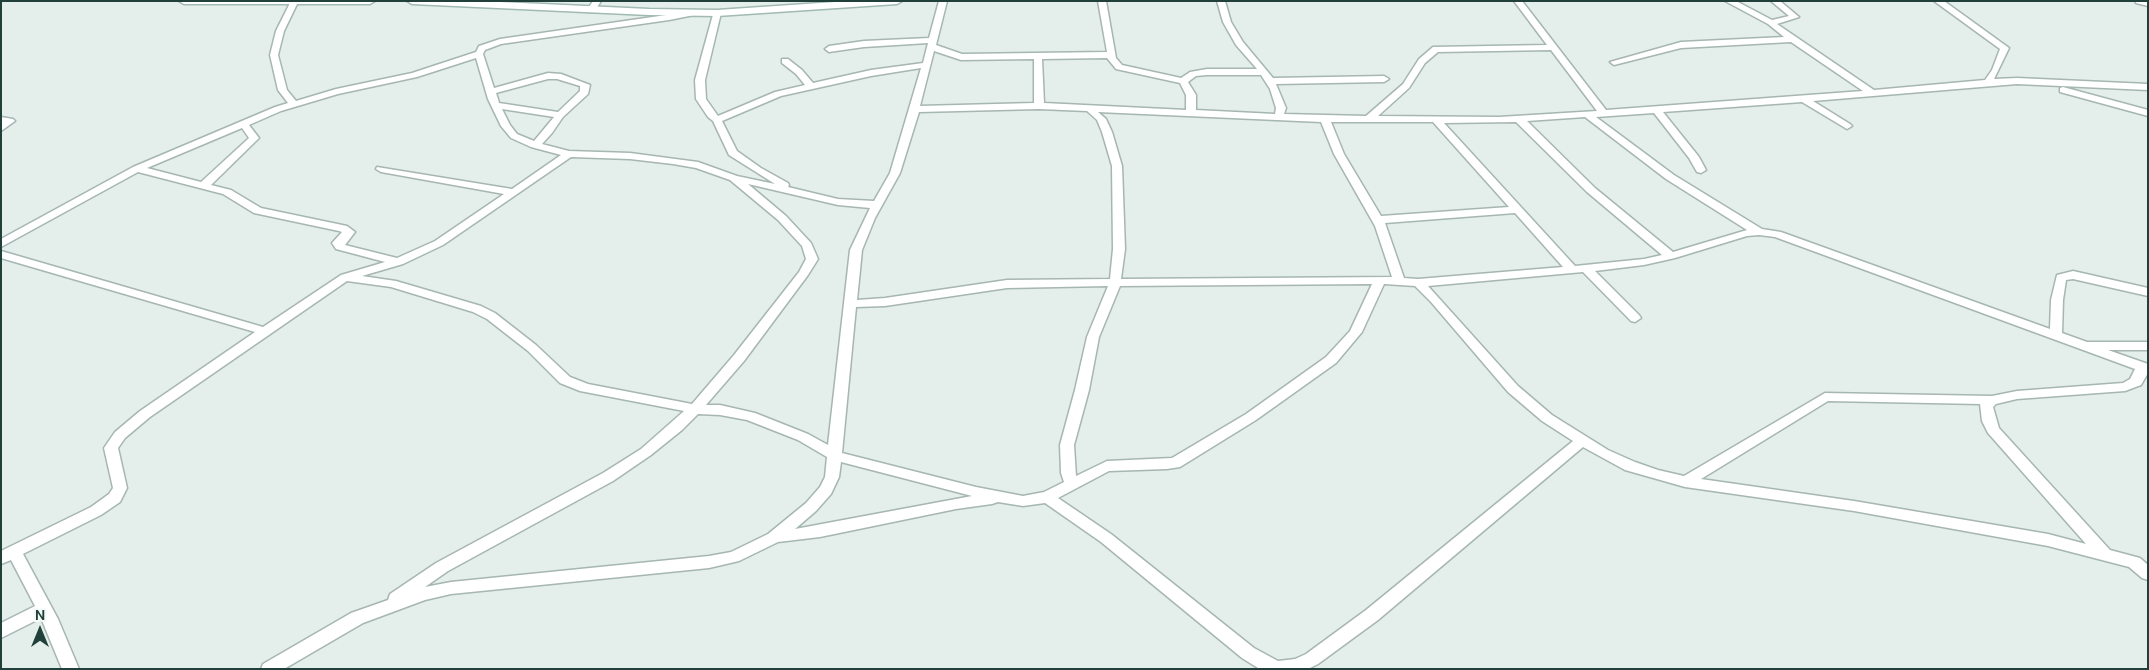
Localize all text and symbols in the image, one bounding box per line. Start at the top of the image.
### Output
north arrow [15,605,65,655]
text: N [35,606,45,624]

